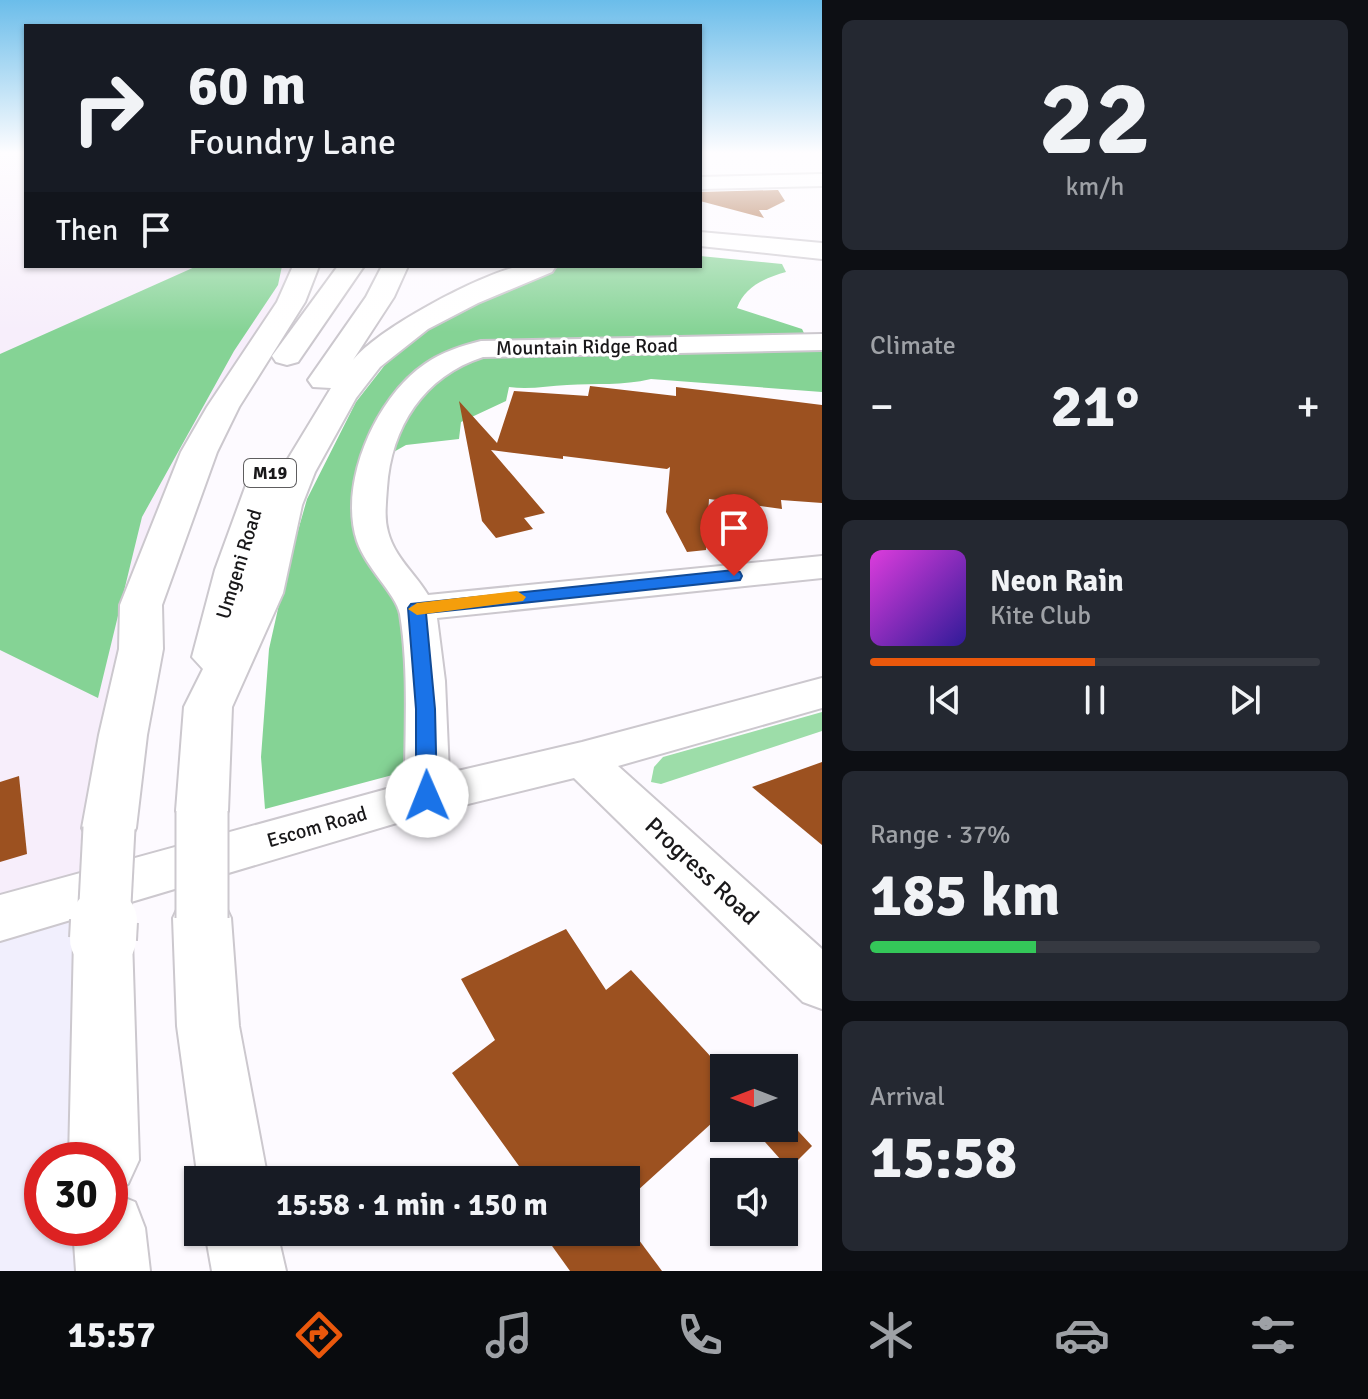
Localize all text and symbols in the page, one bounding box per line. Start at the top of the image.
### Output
text: 60 m [188,51,306,120]
text: 22 [1039,55,1151,183]
icon: right [56,56,160,160]
text: Foundry Lane [188,120,396,165]
text: km/h [1066,171,1124,203]
icon: arrive [134,208,178,252]
text: Then [56,212,118,249]
text: Climate [870,330,956,362]
street label: Mountain Ridge Road [496,333,678,361]
text: 21° [1051,370,1139,444]
text: − [870,380,894,434]
text: + [1296,380,1320,434]
road number: M19 [244,459,296,487]
pin [700,494,768,576]
street label: Umgeni Road [210,506,268,622]
icon: arrive [712,506,756,550]
text: Neon Rain [990,563,1124,600]
text: Kite Club [990,600,1091,632]
icon: previous [923,678,967,722]
icon: pause [1073,678,1117,722]
icon: next [1223,678,1267,722]
position arrow [385,754,469,838]
street label: Escom Road [264,801,370,853]
street label: Progress Road [639,811,765,931]
text: Range · 37% [870,819,1011,851]
text: 185 km [870,859,1060,933]
north arrow [710,1054,798,1142]
map controls [710,1054,798,1246]
text: Arrival [870,1081,945,1113]
text: 15:58 [870,1121,1017,1195]
speed limit sign: 30 [24,1142,128,1246]
button: sound [710,1158,798,1246]
text: 15:58 · 1 min · 150 m [276,1187,548,1224]
icon: directions [291,1307,347,1363]
icon: music [481,1307,537,1363]
icon: phone [672,1307,728,1363]
icon: climate [863,1307,919,1363]
icon: car [1054,1307,1110,1363]
icon: filters [1245,1307,1301,1363]
text: 15:57 [67,1313,156,1358]

